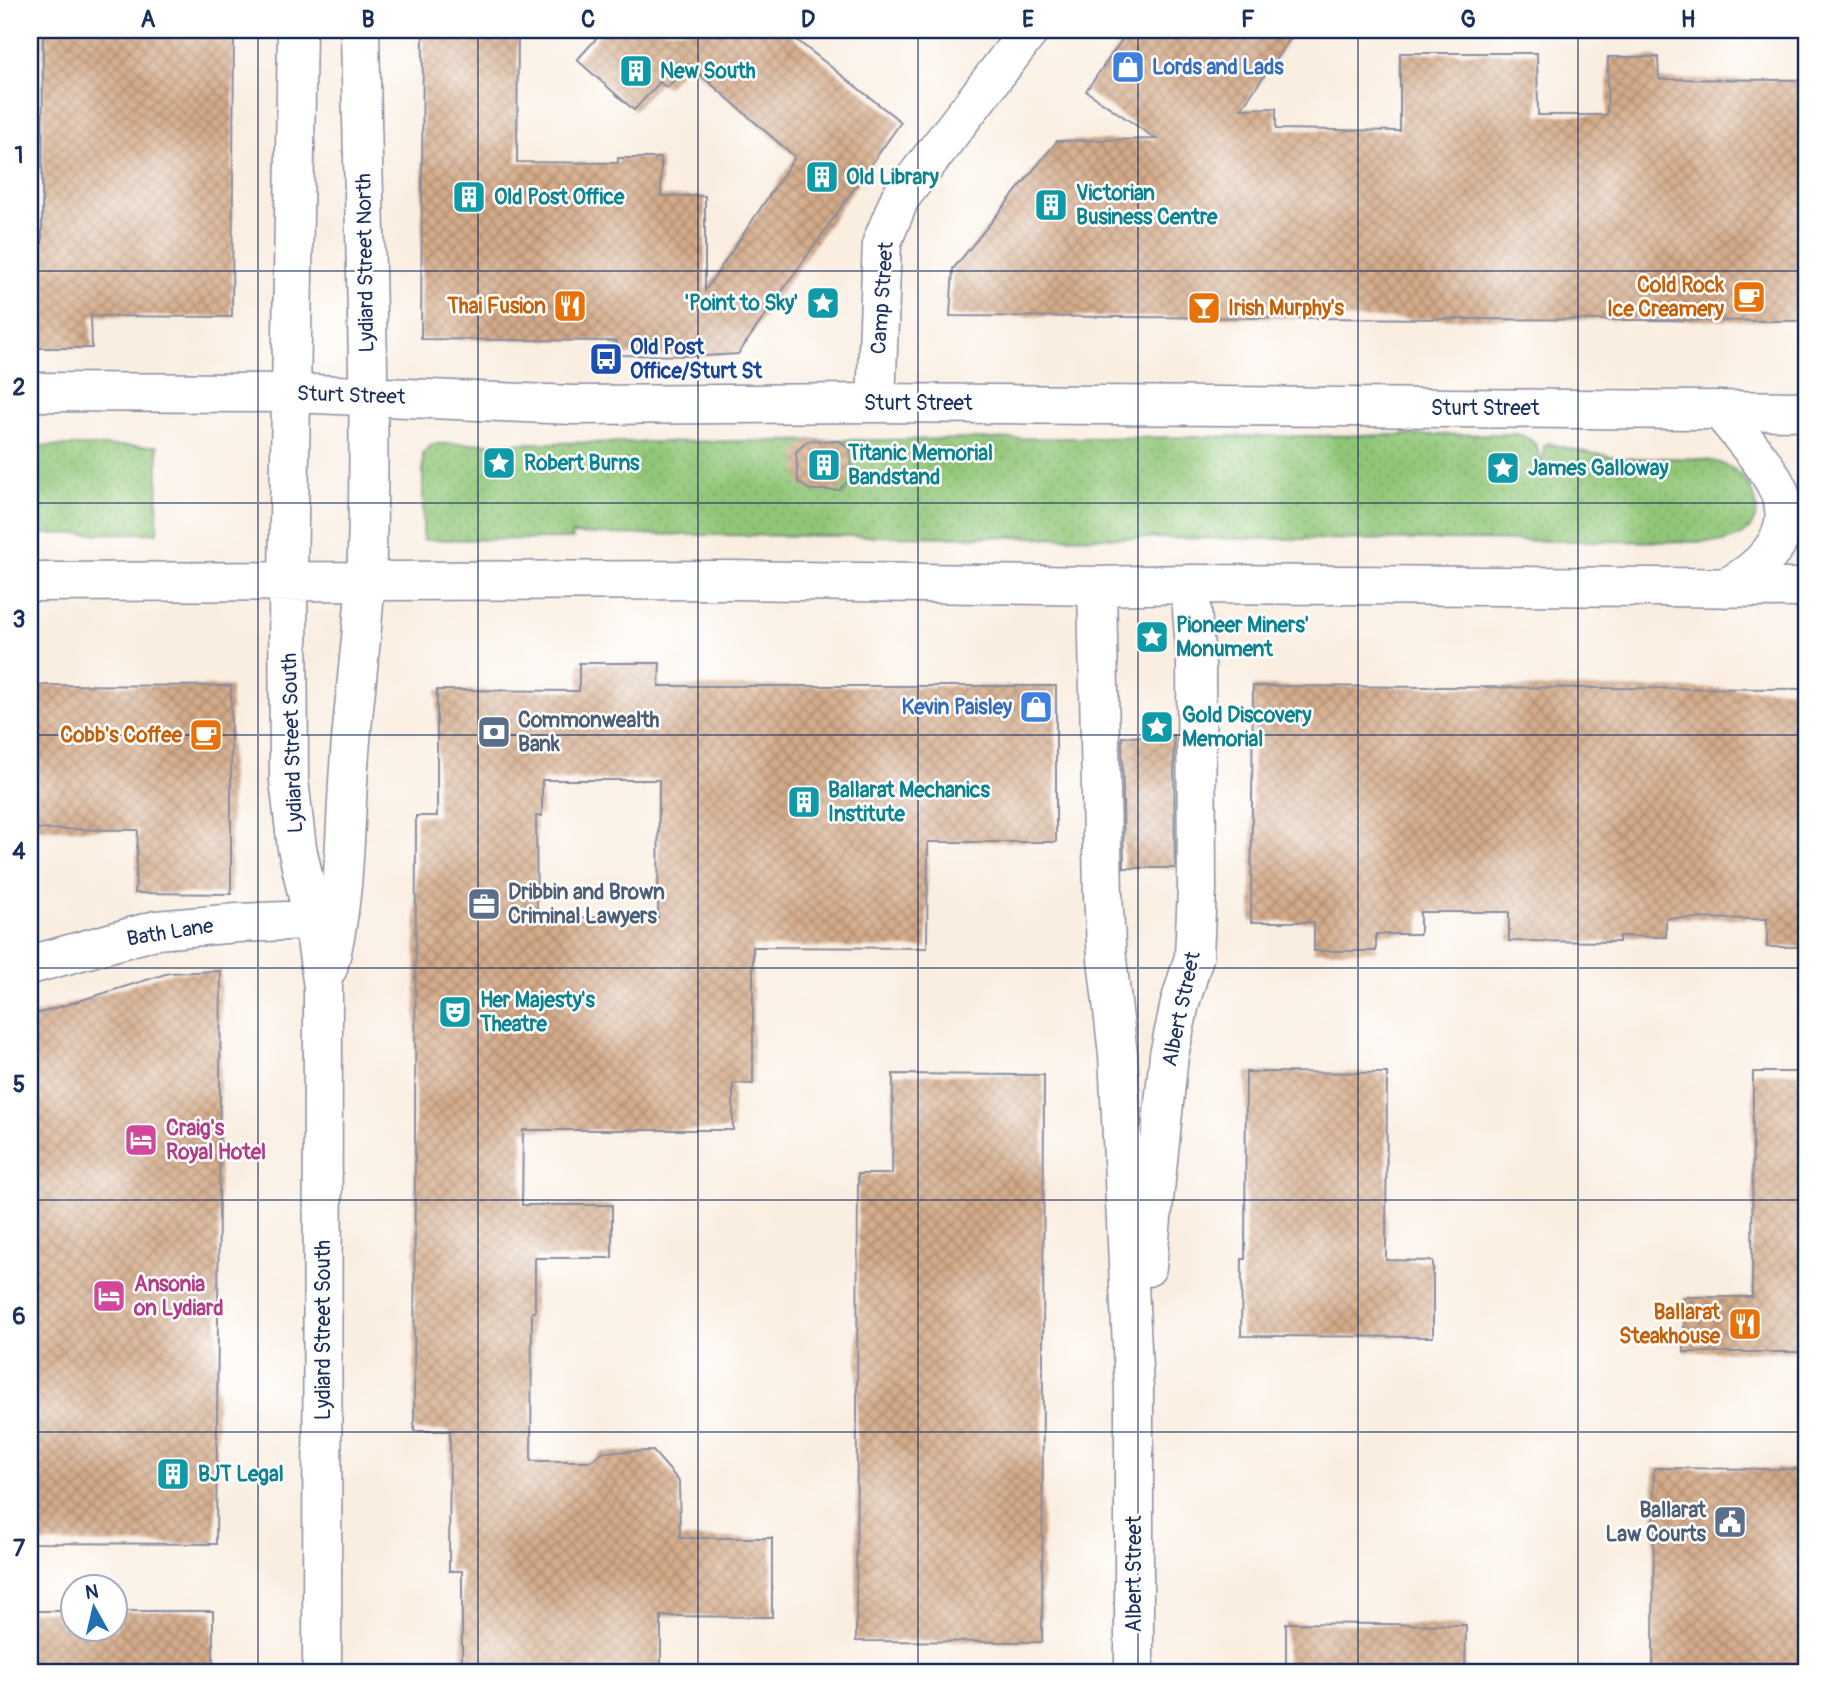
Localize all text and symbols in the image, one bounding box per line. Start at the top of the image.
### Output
text: A [141,5,156,34]
text: B [361,5,375,34]
text: C [581,5,595,34]
text: D [801,5,815,34]
text: E [1022,5,1034,34]
text: F [1241,5,1255,34]
text: G [1460,5,1476,34]
text: H [1681,5,1695,34]
shop icon: Lords and Lads [1109,48,1147,86]
building icon: New South [617,52,655,90]
place label: Lords and Lads [1152,54,1284,81]
place label: New South [660,58,756,85]
text: 1 [15,141,24,170]
building icon: Old Library [803,158,841,196]
place label: Old Library [846,164,939,191]
street label: Lydiard Street North [350,173,381,353]
building icon: Old Post Office [450,178,488,216]
place label: Victorian Business Centre [1076,180,1218,231]
place label: Old Post Office [494,184,625,211]
building icon: Victorian Business Centre [1032,186,1070,224]
street label: Camp Street [865,240,900,355]
place label: Cold Rock Ice Creamery [1607,272,1724,323]
cafe icon: Cold Rock Ice Creamery [1730,278,1768,316]
place icon: 'Point to Sky' [804,284,842,322]
restaurant icon: Thai Fusion [551,287,589,325]
bar icon: Irish Murphy's [1185,289,1223,327]
place label: 'Point to Sky' [685,290,798,317]
place label: Thai Fusion [446,293,546,320]
place label: Irish Murphy's [1228,295,1345,322]
place label: Old Post Office/Sturt St [630,334,762,385]
bus stop icon: Old Post Office/Sturt St [587,340,625,378]
text: 2 [13,373,26,402]
street label: Sturt Street [296,380,406,411]
street label: Sturt Street [864,390,973,417]
street label: Sturt Street [1431,395,1540,422]
place label: Titanic Memorial Bandstand [847,440,993,491]
place icon: Robert Burns [480,444,518,482]
building icon: Titanic Memorial Bandstand [805,446,843,484]
place icon: James Galloway [1484,449,1522,487]
place label: Robert Burns [524,450,640,477]
place label: James Galloway [1528,455,1668,482]
text: 3 [13,605,25,634]
place label: Pioneer Miners' Monument [1176,612,1309,663]
place icon: Pioneer Miners' Monument [1133,618,1171,656]
street label: Lydiard Street South [276,652,309,834]
shop icon: Kevin Paisley [1017,688,1055,726]
place label: Kevin Paisley [902,694,1012,721]
place label: Gold Discovery Memorial [1182,702,1312,753]
place label: Commonwealth Bank [518,707,660,758]
place icon: Gold Discovery Memorial [1138,708,1176,746]
bank icon: Commonwealth Bank [475,713,513,751]
cafe icon: Cobb's Coffee [187,716,225,754]
place label: Cobb's Coffee [60,722,183,749]
place label: Ballarat Mechanics Institute [828,777,990,828]
building icon: Ballarat Mechanics Institute [785,783,823,821]
text: 4 [12,837,26,866]
place label: Dribbin and Brown Criminal Lawyers [508,879,665,930]
office icon: Dribbin and Brown Criminal Lawyers [465,885,503,923]
street label: Bath Lane [125,912,216,953]
street label: Albert Street [1156,949,1207,1069]
place label: Her Majesty's Theatre [479,987,595,1038]
theatre icon: Her Majesty's Theatre [436,993,474,1031]
text: 5 [13,1070,25,1099]
place label: Craig's Royal Hotel [166,1115,266,1166]
hotel icon: Craig's Royal Hotel [122,1121,160,1159]
street label: Lydiard Street South [310,1240,337,1420]
place label: Ansonia on Lydiard [133,1271,223,1322]
hotel icon: Ansonia on Lydiard [90,1277,128,1315]
place label: Ballarat Steakhouse [1619,1299,1721,1350]
text: 6 [12,1302,26,1331]
restaurant icon: Ballarat Steakhouse [1726,1305,1764,1343]
building icon: BJT Legal [154,1455,192,1493]
place label: BJT Legal [198,1461,284,1488]
place label: Ballarat Law Courts [1606,1497,1707,1548]
public building icon: Ballarat Law Courts [1711,1503,1749,1541]
street label: Albert Street [1121,1515,1148,1632]
text: 7 [13,1534,26,1563]
north arrow [60,1574,130,1644]
text: N [84,1579,100,1605]

